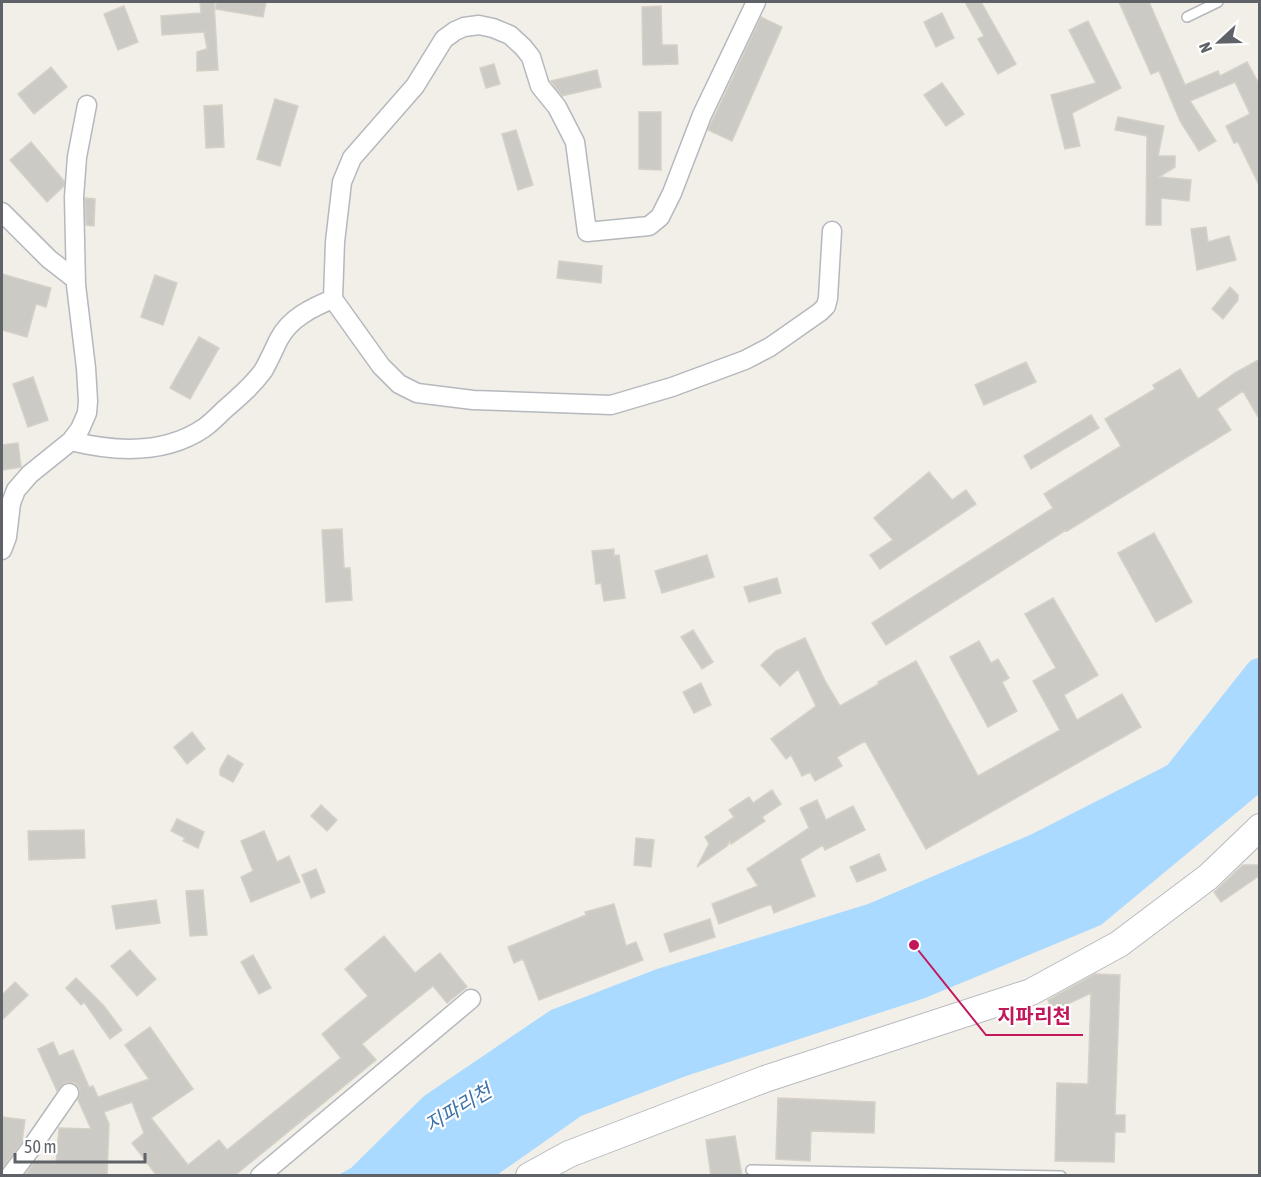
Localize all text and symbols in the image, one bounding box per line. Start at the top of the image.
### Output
north arrow [1189,12,1249,72]
text: N [1195,40,1215,55]
callout: 지파리천 [986,997,1083,1035]
text: 지파리천 [997,1004,1071,1027]
water label: 지파리천 [420,1077,497,1136]
scale bar [15,1126,146,1164]
text: 50 m [24,1136,56,1157]

